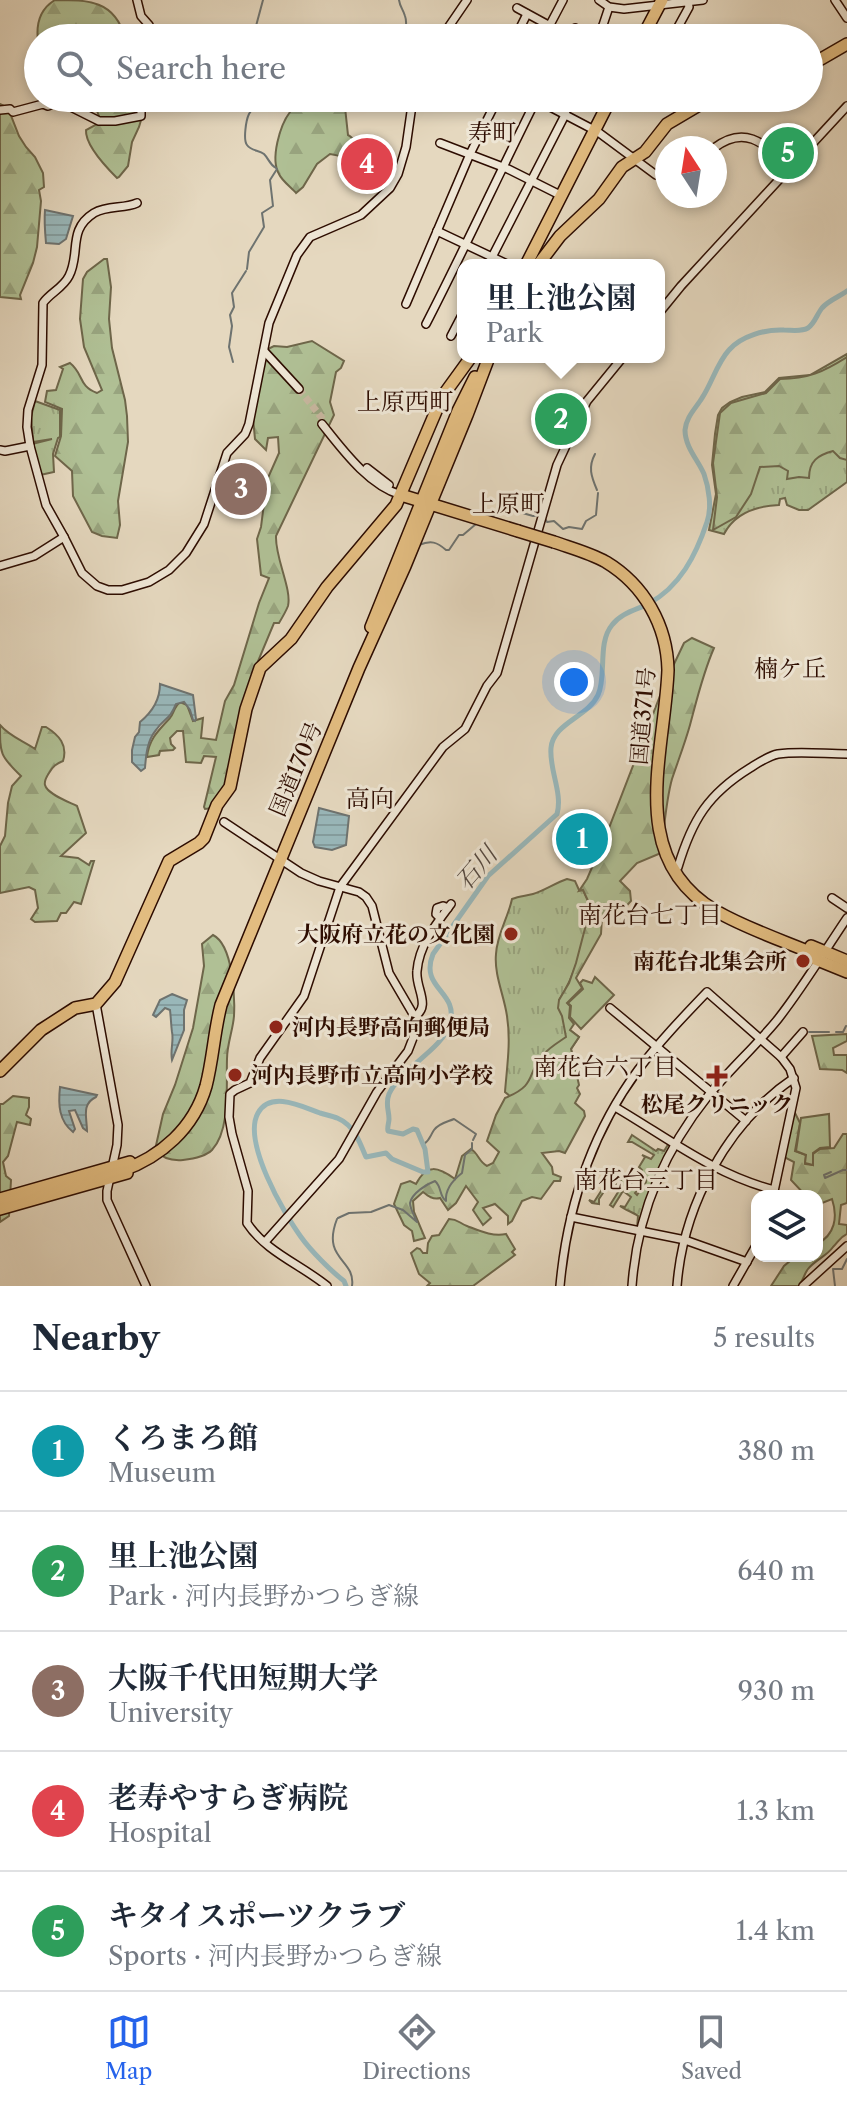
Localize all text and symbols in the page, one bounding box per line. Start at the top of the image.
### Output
search box [24,24,823,112]
icon: search [52,46,96,90]
text: Search here [116,50,286,87]
district label: 寿町 [468,118,516,147]
pin: 5 [762,123,814,183]
pin: 4 [341,134,393,194]
north arrow [655,136,727,208]
popup [457,259,665,363]
text: 里上池公園 [486,279,636,316]
text: Park [486,317,543,349]
district label: 上原西町 [357,387,453,416]
pin: 2 [535,389,587,449]
pin: 3 [215,459,267,519]
district label: 上原町 [472,489,544,518]
district label: 楠ケ丘 [754,654,826,683]
your location [554,662,594,702]
street label: 国道371号 [625,666,661,766]
street label: 国道170号 [264,718,328,820]
district label: 高向 [346,784,394,813]
pin: 1 [556,809,608,869]
water label: 石川 [449,838,505,896]
district label: 南花台七丁目 [578,900,722,929]
place label: 大阪府立花の文化園 [297,921,495,948]
marker: 大阪府立花の文化園 [502,925,520,943]
place label: 南花台北集会所 [633,948,787,975]
marker: 南花台北集会所 [794,952,812,970]
place label: 河内長野高向郵便局 [292,1014,490,1041]
marker: 河内長野高向郵便局 [267,1018,285,1036]
district label: 南花台六丁目 [533,1052,677,1081]
place label: 河内長野市立高向小学校 [251,1062,493,1089]
marker: 松尾クリニック [706,1065,728,1087]
marker: 河内長野市立高向小学校 [226,1066,244,1084]
place label: 松尾クリニック [641,1091,793,1118]
district label: 南花台三丁目 [574,1165,718,1194]
map controls [751,1190,823,1262]
button: layers [751,1190,823,1262]
text: Nearby [32,1317,160,1359]
text: 5 results [713,1322,815,1354]
text: くろまろ館 [108,1419,258,1456]
text: 1 [52,1435,64,1467]
text: 380 m [738,1435,815,1467]
text: Museum [108,1457,216,1489]
text: 里上池公園 [108,1537,258,1574]
text: 2 [50,1555,66,1587]
text: 640 m [737,1555,815,1587]
text: Park · 河内長野かつらぎ線 [108,1580,419,1612]
text: 大阪千代田短期大学 [108,1659,378,1696]
text: 3 [51,1675,65,1707]
text: 930 m [738,1675,815,1707]
text: University [108,1697,233,1729]
text: 老寿やすらぎ病院 [108,1779,348,1816]
text: 4 [50,1795,66,1827]
text: 1.3 km [737,1795,815,1827]
text: Hospital [108,1817,212,1849]
text: キタイスポーツクラブ [108,1897,405,1934]
text: 5 [51,1915,65,1947]
text: 1.4 km [736,1915,815,1947]
text: Sports · 河内長野かつらぎ線 [108,1940,442,1972]
tab: Map [105,2010,152,2085]
tab: Directions [362,2010,471,2085]
tab: Saved [681,2010,742,2085]

